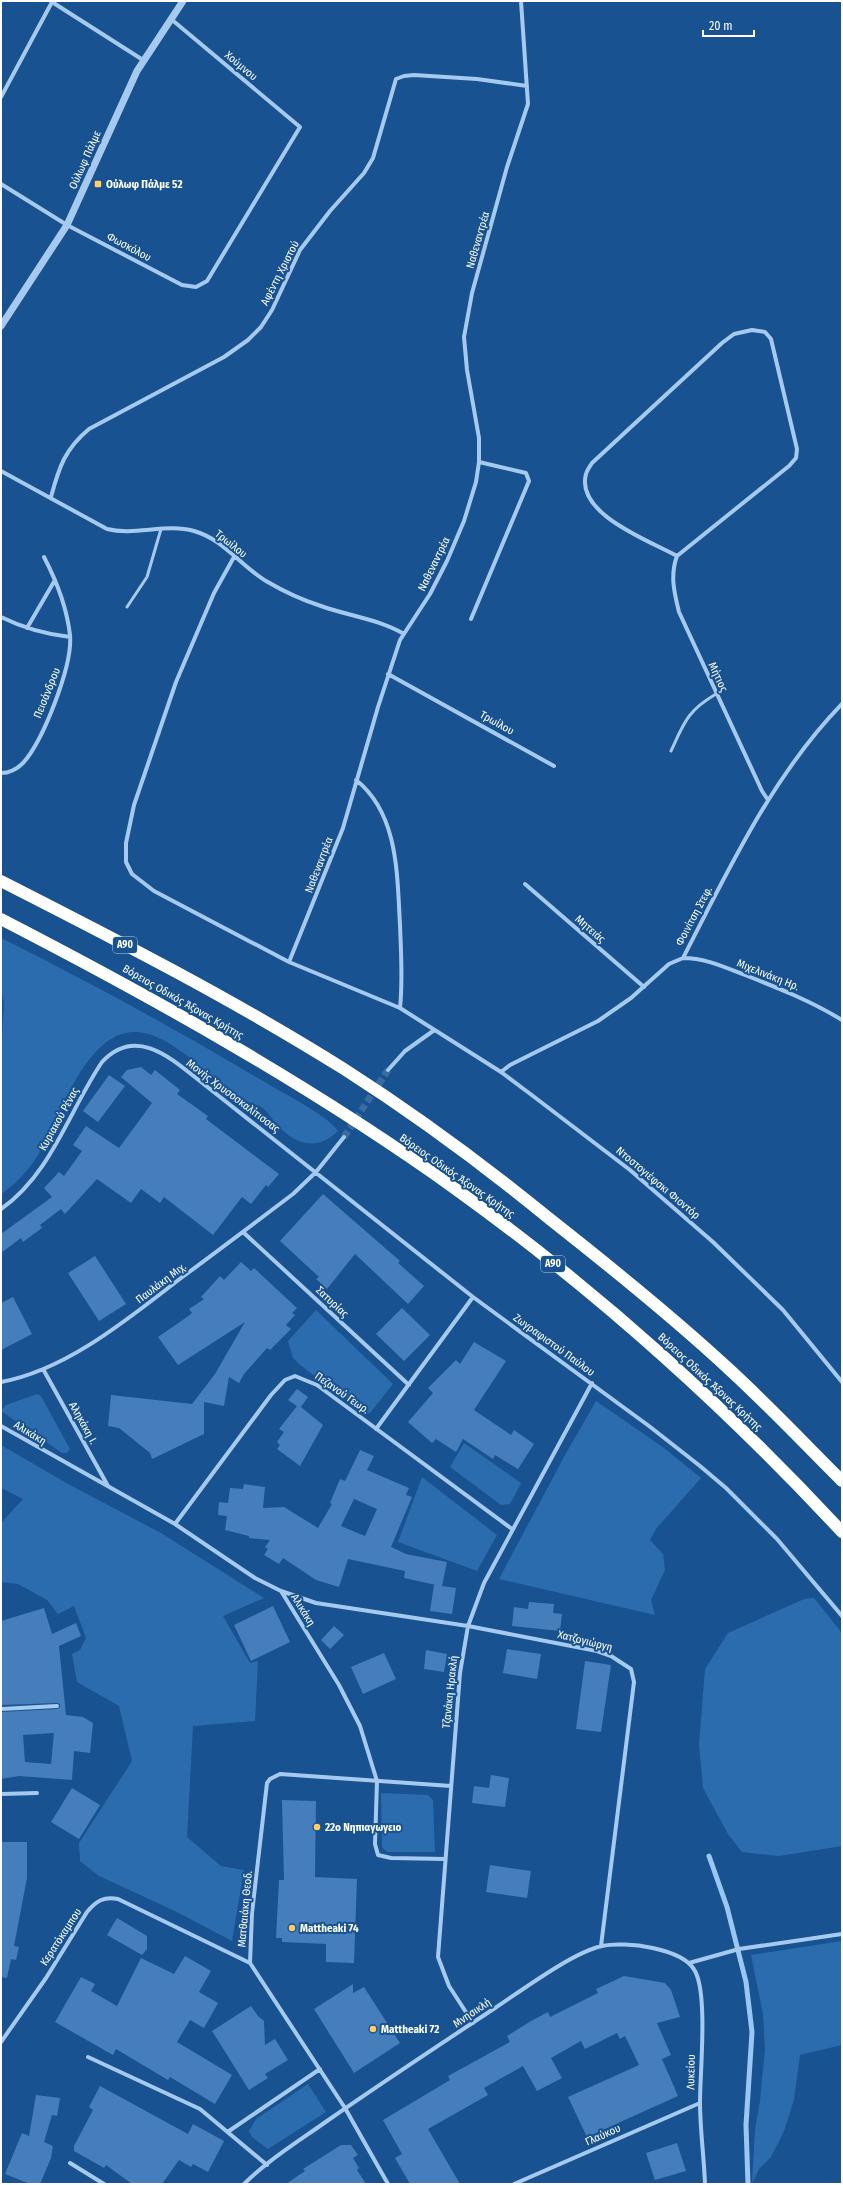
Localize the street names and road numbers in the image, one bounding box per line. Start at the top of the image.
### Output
street label: Χούμνου [222,49,260,83]
street label: Ούλωφ Πάλμε [66,128,104,191]
street label: Ναθεναντρέα [464,210,492,270]
street label: Φωσκόλου [105,230,153,264]
street label: Αφέντη Χριστού [258,238,302,308]
street label: Τρωίλου [212,527,250,561]
street label: Ναθεναντρέα [415,535,453,593]
street label: Μήτιος [705,660,731,694]
street label: Πεισάνδρου [31,666,63,720]
street label: Τρωίλου [478,708,516,738]
street label: Ναθεναντρέα [302,835,336,895]
street label: Φοινίτση Στεφ. [673,884,715,948]
street label: Μητειάς [572,912,608,946]
road number: Α90 [113,937,137,953]
street label: Μιχελινάκη Ηρ. [735,957,801,993]
street label: Βόρειος Οδικός Άξονας Κρήτης [120,962,246,1042]
street label: Μονής Χρυσοσκαλίτισσας [184,1057,283,1136]
street label: Κυριακού Ρένας [36,1085,82,1153]
street label: Βόρειος Οδικός Άξονας Κρήτης [397,1131,517,1221]
street label: Ντοστογιέφσκι Φιοντόρ [613,1144,703,1222]
road number: Α90 [541,1256,565,1272]
street label: Παυλάκη Μιχ. [133,1260,189,1306]
street label: Σατυρίας [313,1284,351,1320]
street label: Ζωγραφιστού Παύλου [511,1311,597,1379]
street label: Βόρειος Οδικός Άξονας Κρήτης [655,1330,765,1434]
street label: Πεζανού Γεωρ. [312,1369,372,1417]
street label: Αληκάκη Ι. [66,1400,100,1446]
street label: Αλικάκη [11,1418,49,1448]
street label: Αλικάκη [288,1592,318,1628]
street label: Χατζογιώργη [556,1628,614,1654]
street label: Τζανάκη Ηρακλή [440,1655,460,1729]
street label: Ματθαιάκη Θεοδ. [235,1870,255,1948]
street label: Κερατόκαμπου [38,1906,84,1968]
street label: Μνησικλή [451,1996,493,2030]
street label: Λυκείου [684,2054,698,2090]
street label: Γλαύκου [583,2121,623,2149]

